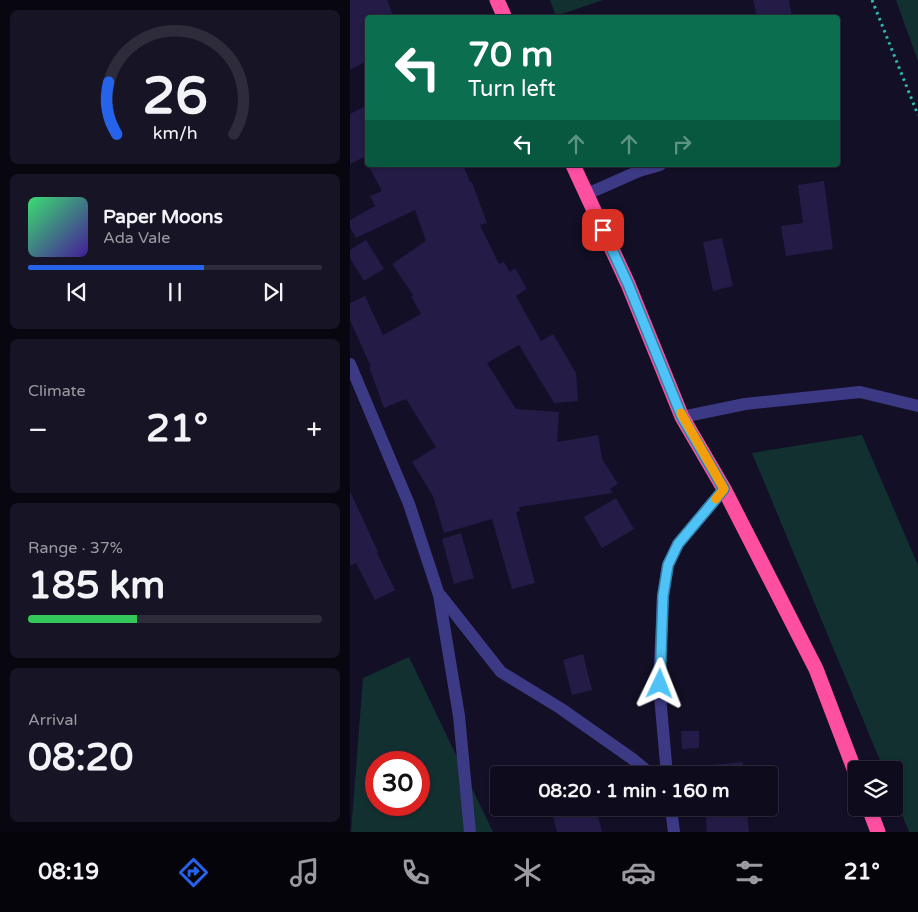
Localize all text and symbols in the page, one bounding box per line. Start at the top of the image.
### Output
text: 70 m [468,34,553,76]
icon: left [385,35,450,100]
text: 26 [142,65,208,128]
text: Turn left [468,76,556,102]
text: km/h [153,123,197,144]
icon: left [509,130,537,158]
icon: ahead [562,130,590,158]
icon: ahead [615,130,643,158]
icon: right [668,130,696,158]
text: Paper Moons [103,206,223,228]
pin [582,209,624,251]
icon: arrive [589,216,617,244]
text: Ada Vale [103,228,170,248]
icon: previous [63,278,91,306]
icon: pause [161,278,189,306]
icon: next [259,278,287,306]
text: Climate [28,381,86,401]
text: 21° [146,406,208,452]
text: − [28,413,48,447]
text: + [306,413,322,447]
text: Range · 37% [28,538,123,558]
text: 185 km [28,563,165,609]
position arrow [633,657,685,709]
text: Arrival [28,710,77,730]
text: 08:20 [28,735,133,781]
speed limit sign: 30 [365,751,430,816]
map controls [848,761,903,816]
button: layers [848,761,903,816]
text: 08:20 · 1 min · 160 m [538,780,730,802]
icon: directions [176,855,211,890]
icon: music [287,855,322,890]
icon: phone [398,855,433,890]
icon: climate [510,855,545,890]
icon: car [621,855,656,890]
icon: filters [732,855,767,890]
text: 08:19 [38,859,99,885]
text: 21° [844,859,880,885]

